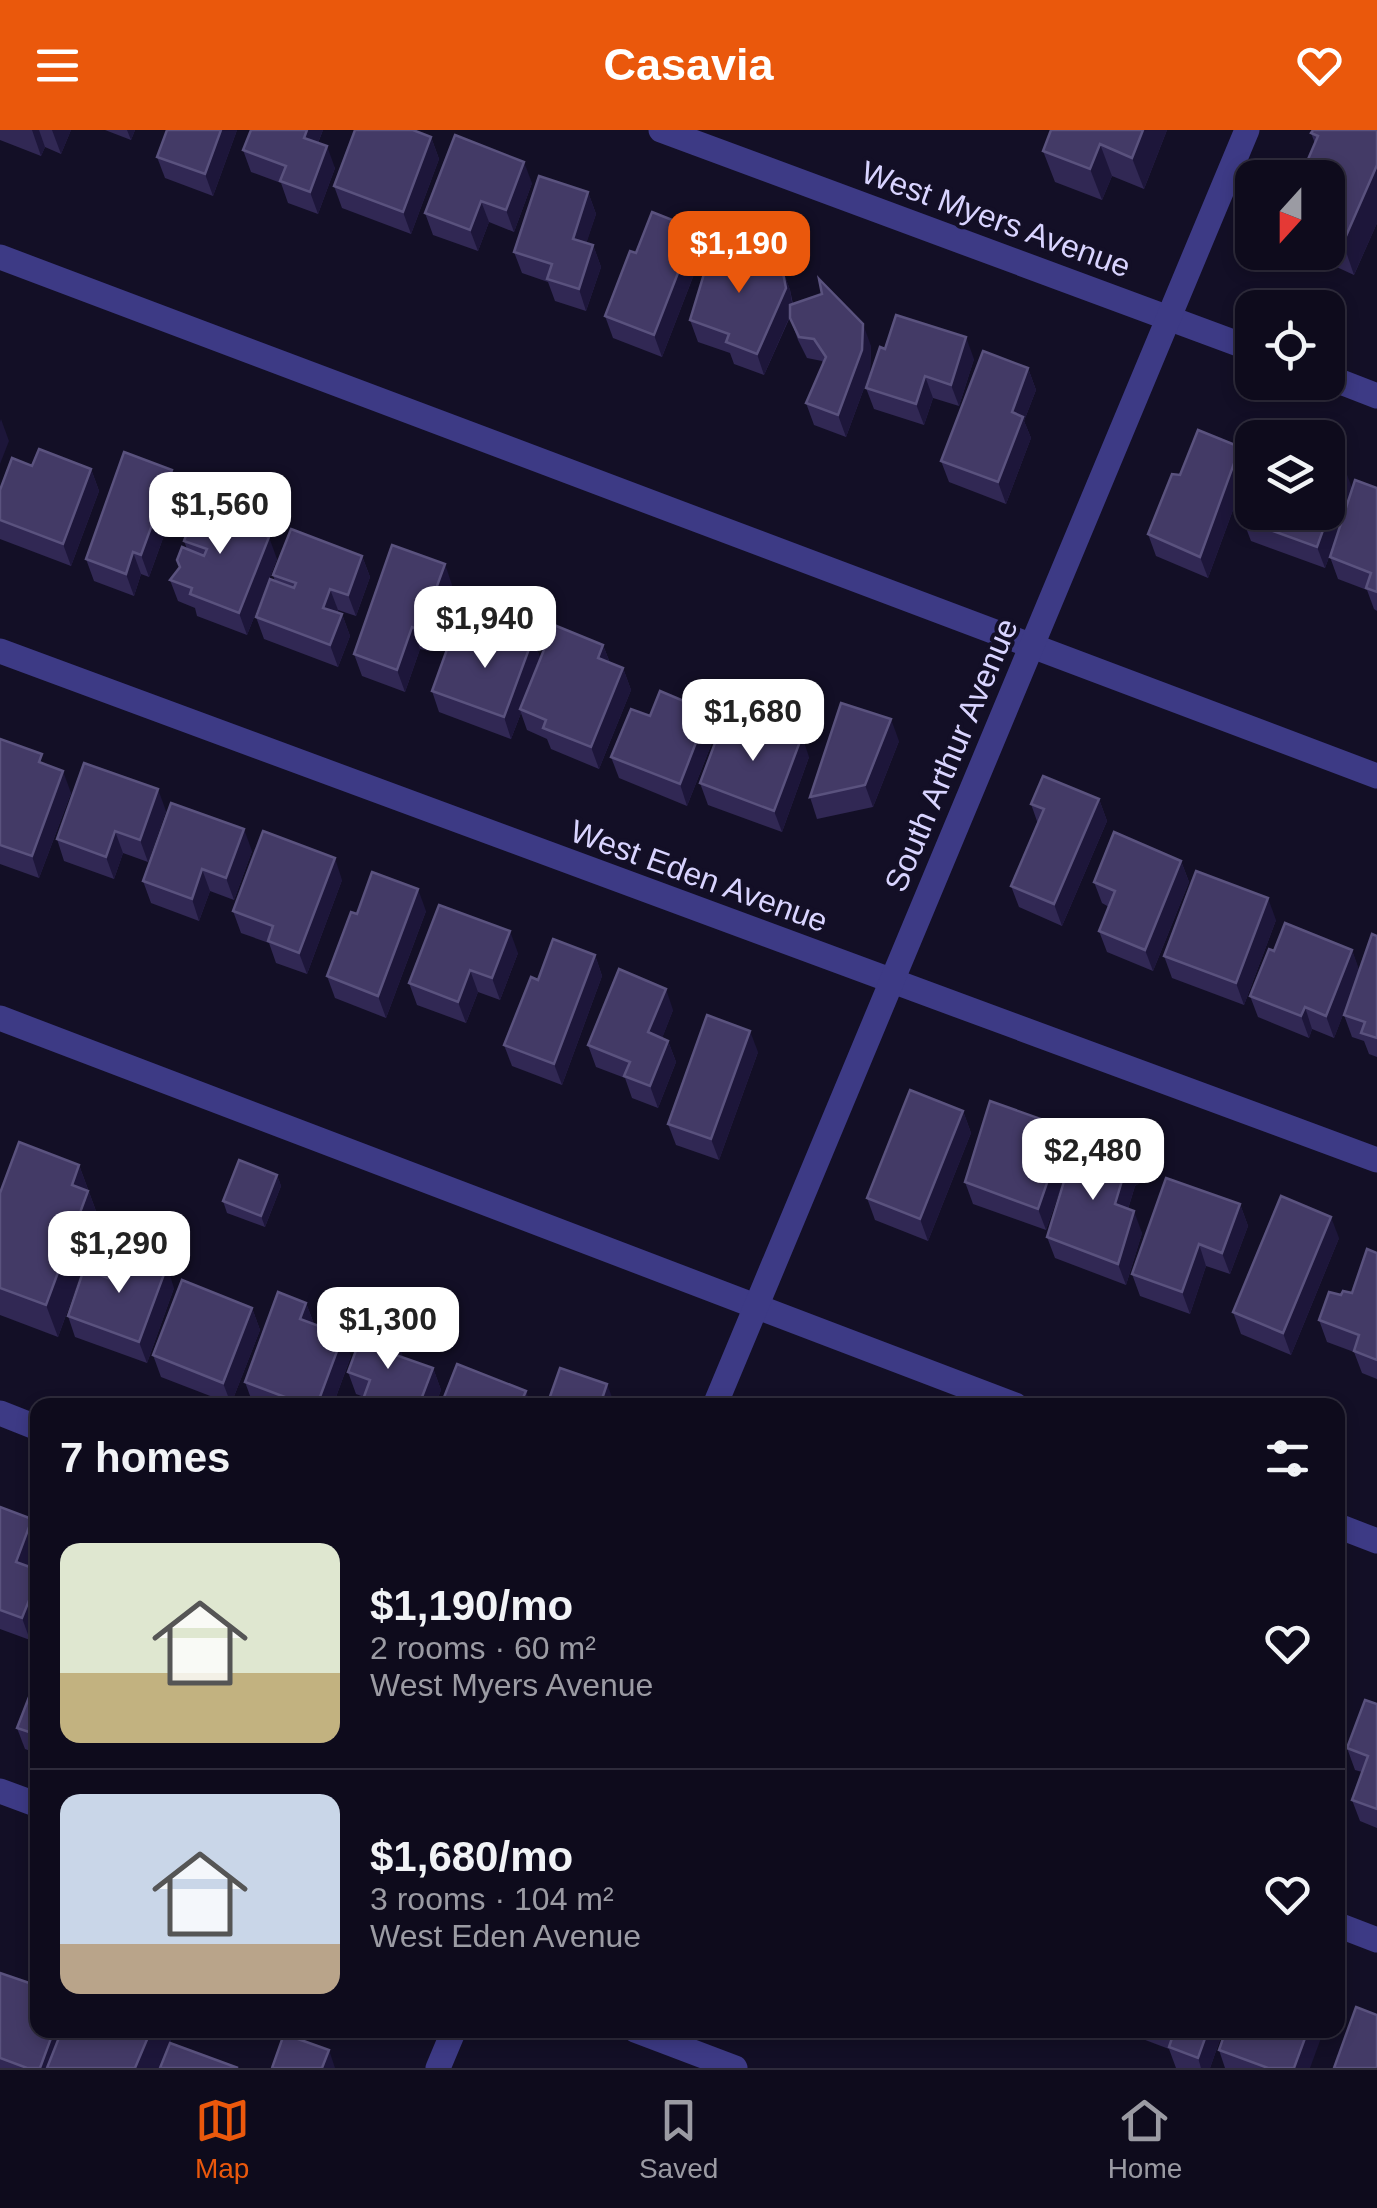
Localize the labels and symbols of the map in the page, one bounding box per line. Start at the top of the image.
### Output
street label: West Myers Avenue [857,154,1135,284]
north arrow [1235,160,1345,270]
pin: $1,190 [658,211,820,296]
pin: $1,560 [139,472,301,557]
pin: $1,940 [404,586,566,671]
street label: South Arthur Avenue [877,613,1025,897]
pin: $1,680 [672,679,834,764]
street label: West Eden Avenue [566,813,832,939]
pin: $2,480 [1012,1118,1174,1203]
pin: $1,290 [38,1211,200,1296]
pin: $1,300 [307,1287,469,1372]

